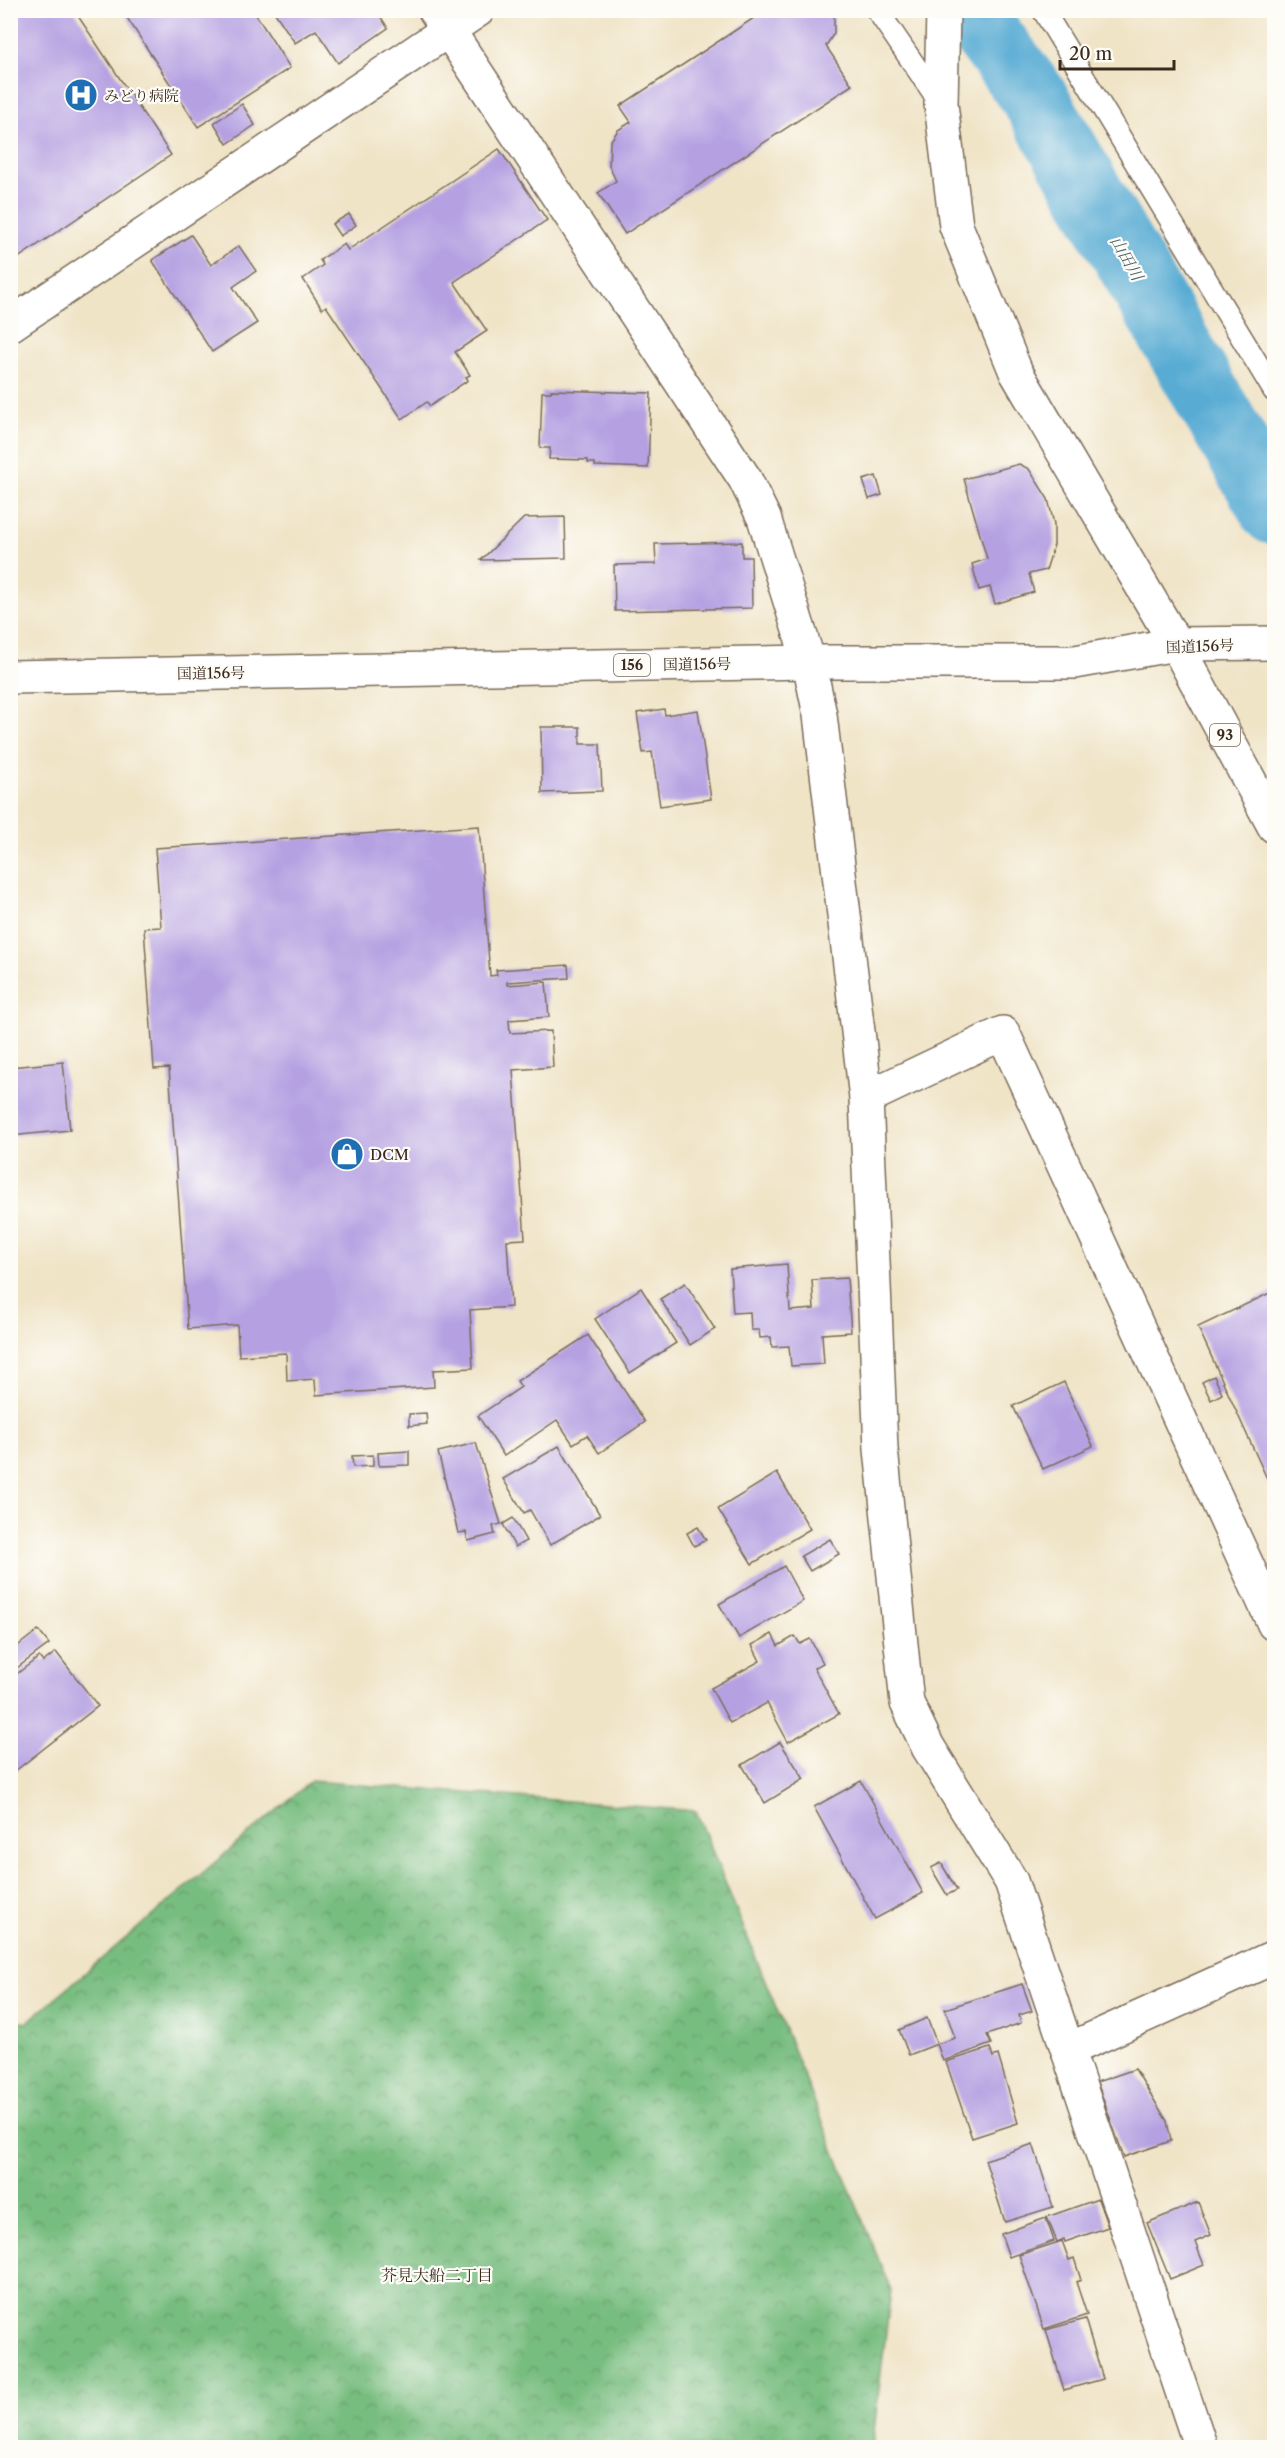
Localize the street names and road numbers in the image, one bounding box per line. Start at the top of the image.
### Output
street label: 国道156号 [1166,635,1234,657]
road number: 156 [614,654,650,676]
street label: 国道156号 [663,654,731,674]
street label: 国道156号 [177,663,245,683]
road number: 93 [1210,724,1240,746]

